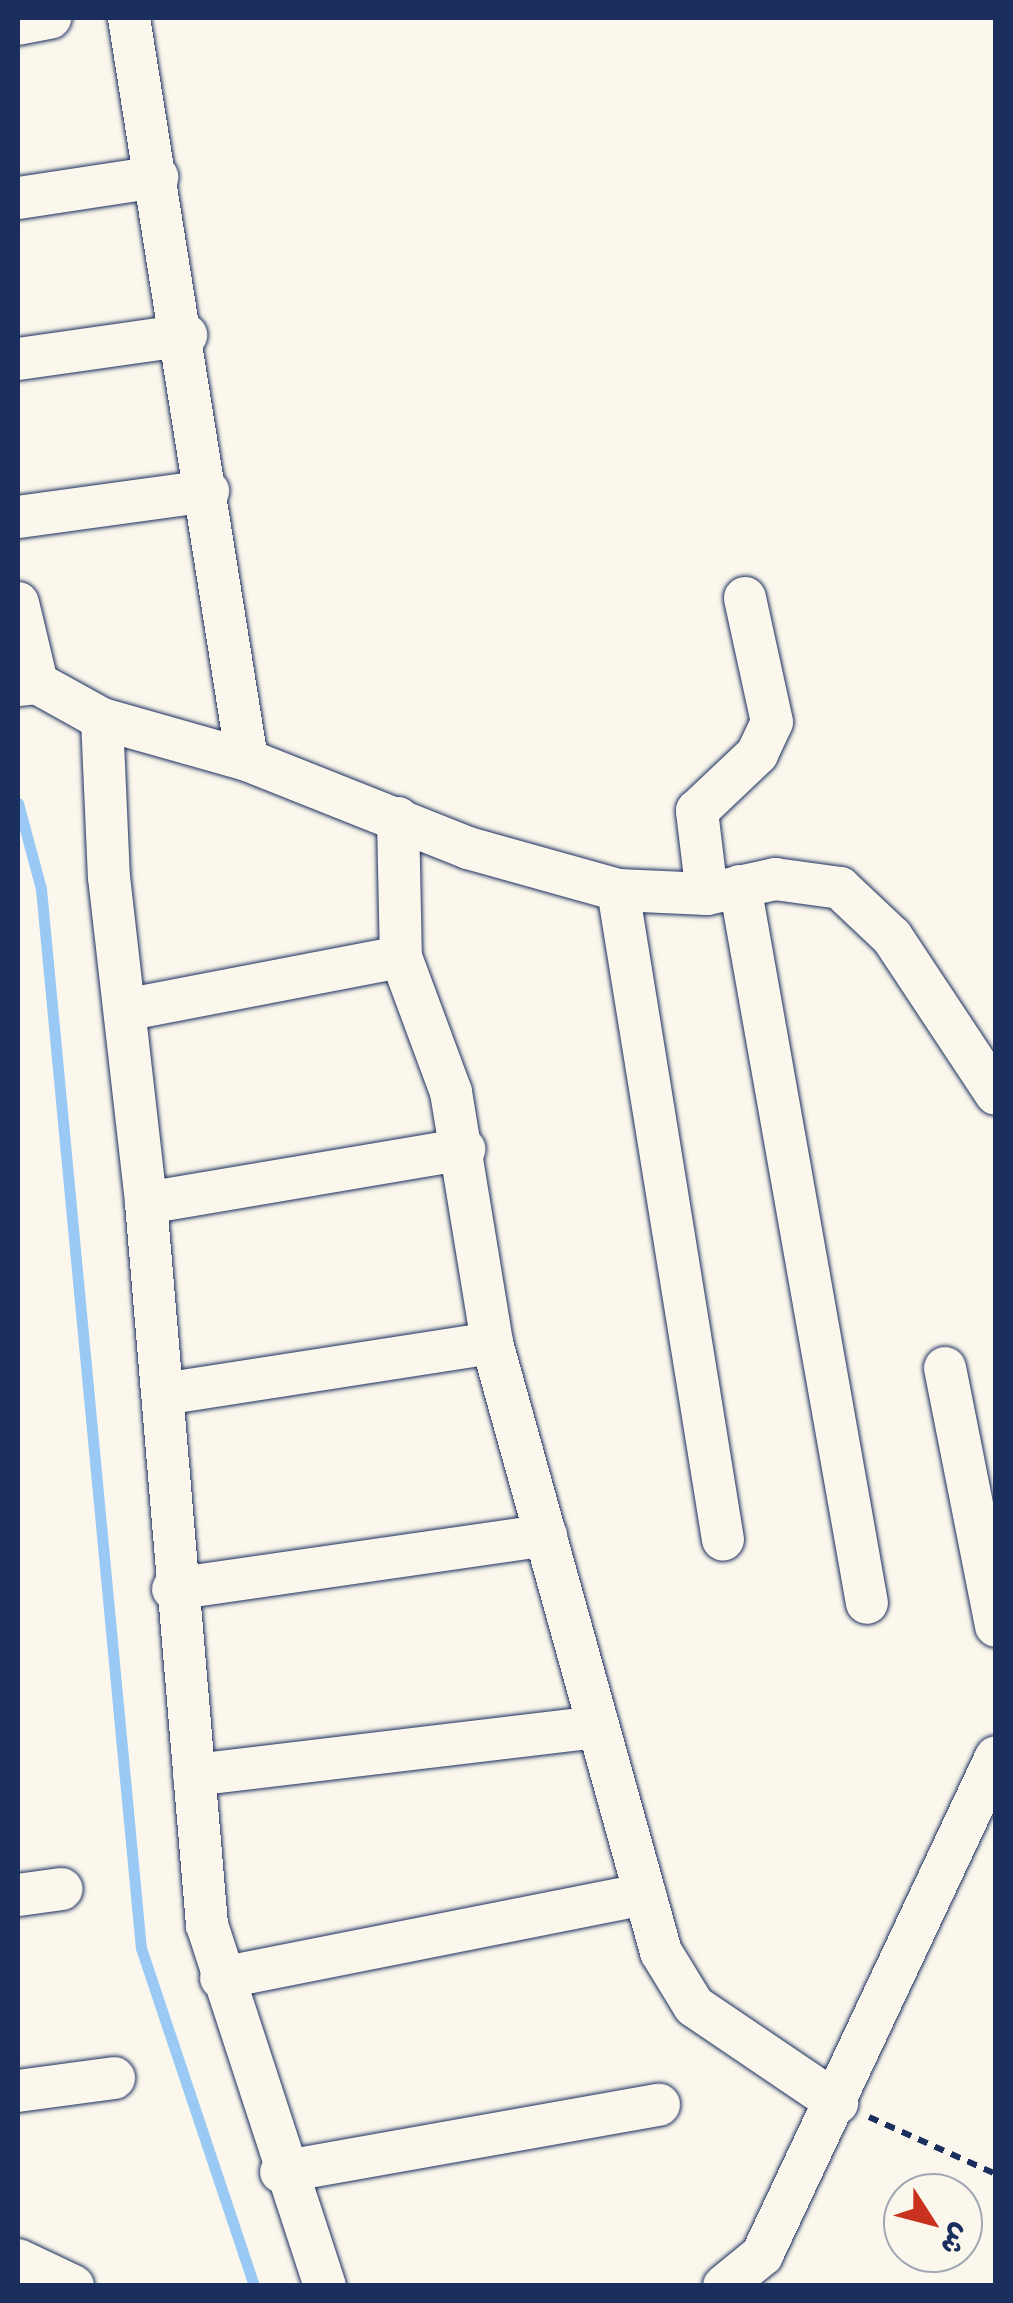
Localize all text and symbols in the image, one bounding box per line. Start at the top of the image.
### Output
north arrow [883,2173,983,2273]
text: ش [934,2218,978,2261]

